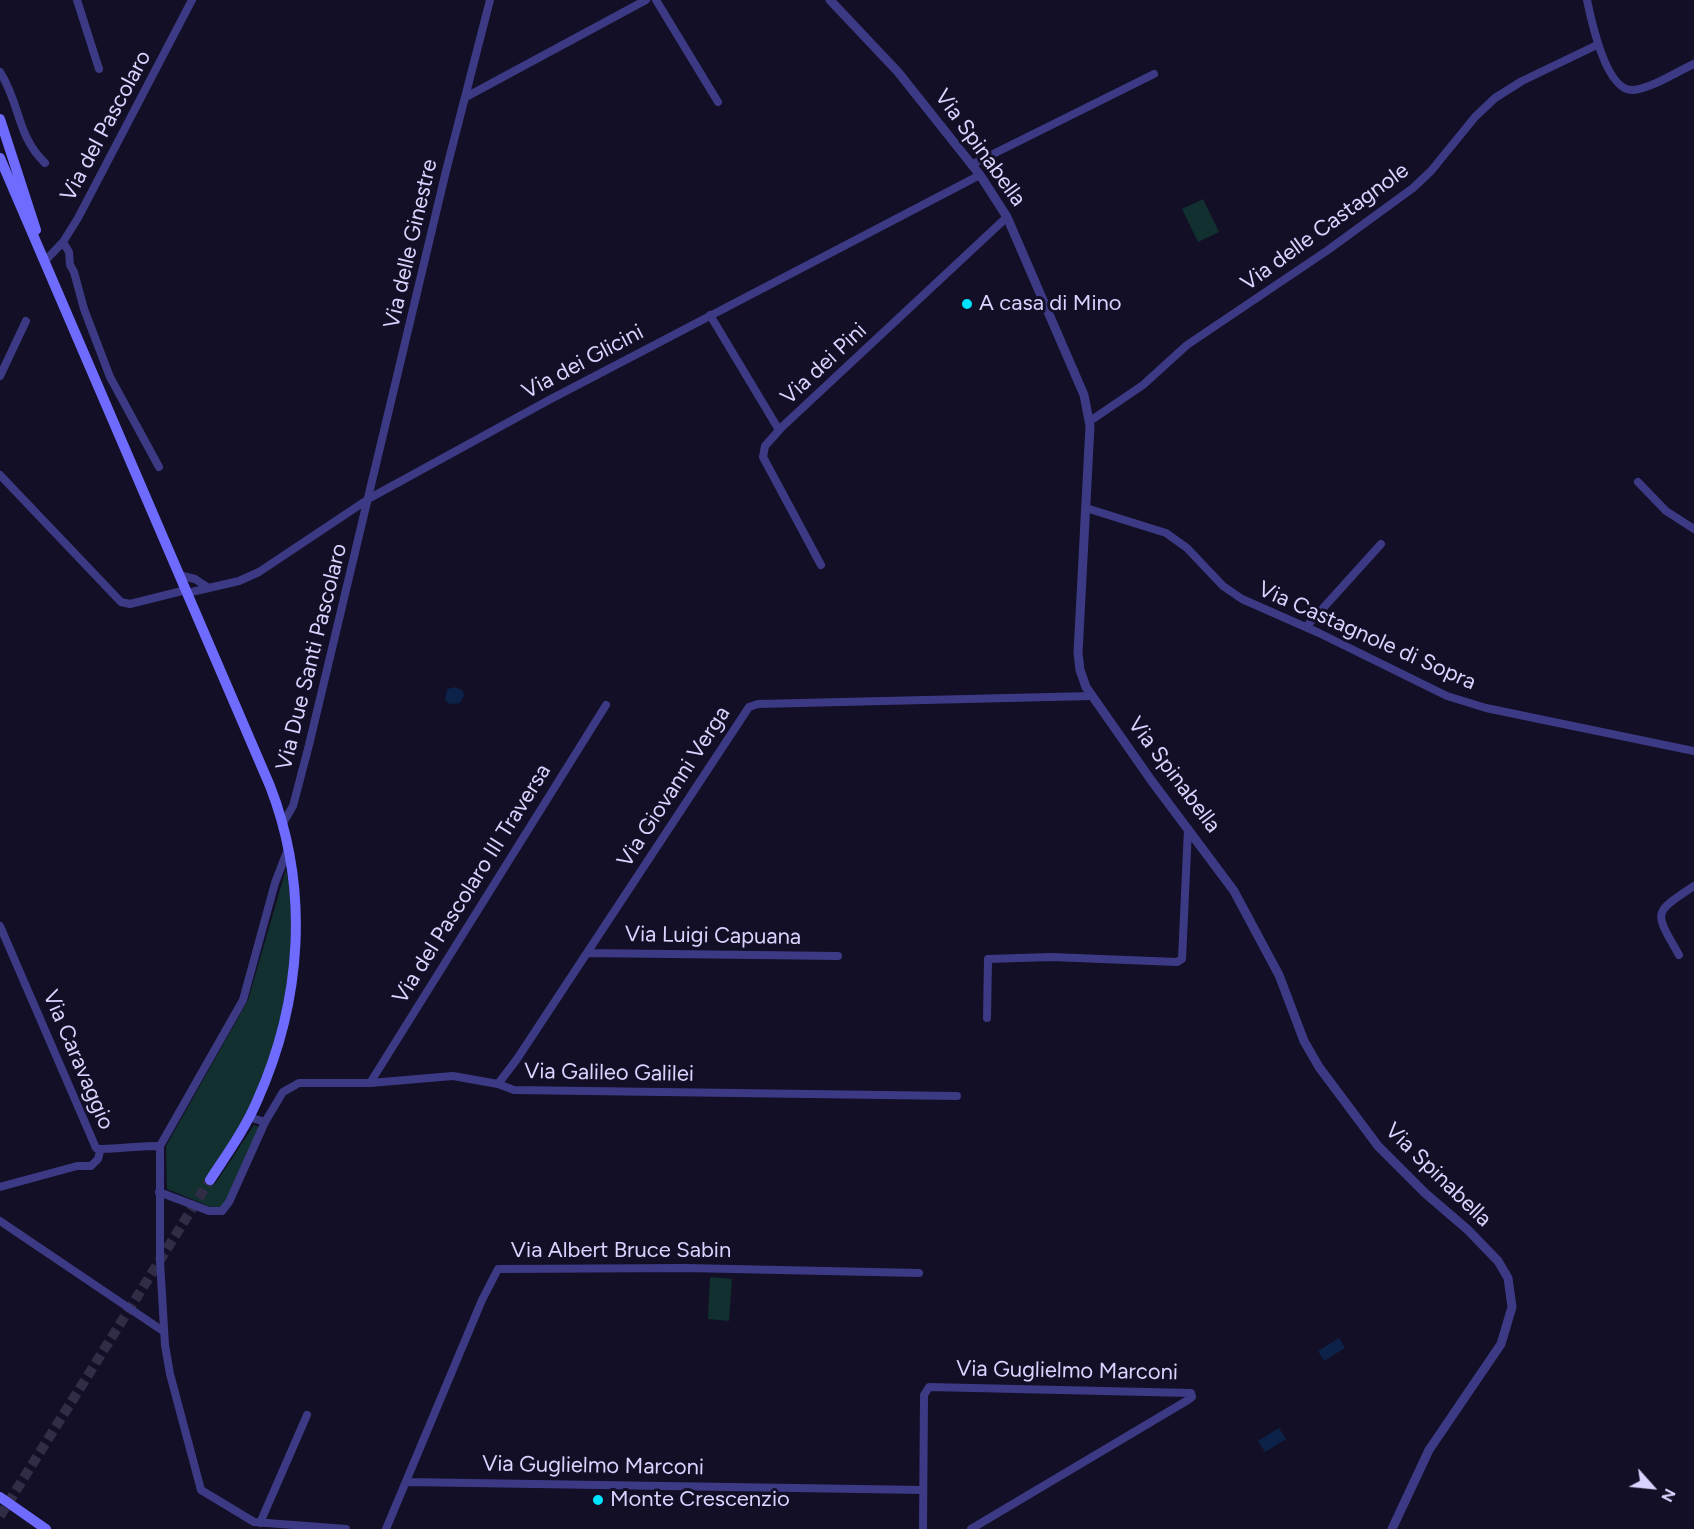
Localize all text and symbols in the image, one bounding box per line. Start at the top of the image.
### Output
street label: Via del Pascolaro [55,46,157,206]
street label: Via Spinabella [929,84,1031,212]
street label: Via delle Ginestre [379,157,443,331]
street label: Via delle Castagnole [1236,157,1414,297]
place label: A casa di Mino [979,291,1122,317]
marker: A casa di Mino [960,297,974,311]
street label: Via dei Pini [776,318,872,410]
street label: Via dei Glicini [518,319,648,405]
street label: Via Due Santi Pascolaro [271,541,353,773]
street label: Via Castagnole di Sopra [1254,576,1480,696]
street label: Via Giovanni Verga [612,702,736,872]
street label: Via Spinabella [1122,712,1226,838]
street label: Via del Pascolaro III Traversa [387,759,557,1009]
street label: Via Luigi Capuana [625,921,801,951]
street label: Via Caravaggio [37,986,119,1134]
street label: Via Galileo Galilei [524,1058,694,1088]
street label: Via Spinabella [1379,1118,1497,1232]
street label: Via Albert Bruce Sabin [511,1238,731,1264]
street label: Via Guglielmo Marconi [956,1356,1178,1386]
street label: Via Guglielmo Marconi [482,1451,704,1481]
north arrow [1622,1457,1682,1517]
text: N [1657,1486,1680,1505]
place label: Monte Crescenzio [610,1487,790,1513]
marker: Monte Crescenzio [591,1493,605,1507]

